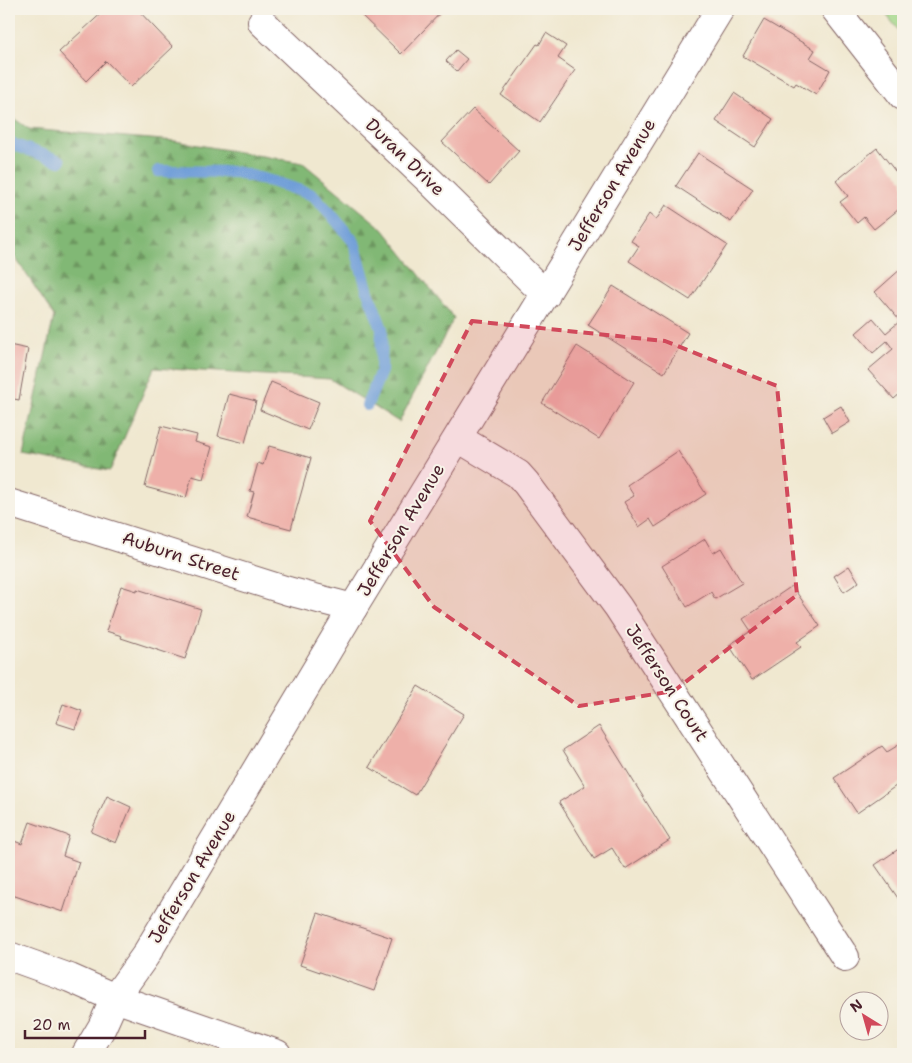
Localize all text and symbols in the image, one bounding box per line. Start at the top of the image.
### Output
street label: Duran Drive [360,113,450,201]
street label: Jefferson Avenue [563,114,661,256]
street label: Jefferson Avenue [352,459,450,601]
street label: Auburn Street [119,526,243,586]
street label: Jefferson Court [620,620,714,746]
street label: Jefferson Avenue [143,806,241,948]
north arrow [840,990,890,1040]
text: N [846,995,866,1016]
scale bar [25,1008,145,1040]
text: 20 m [32,1015,71,1035]

